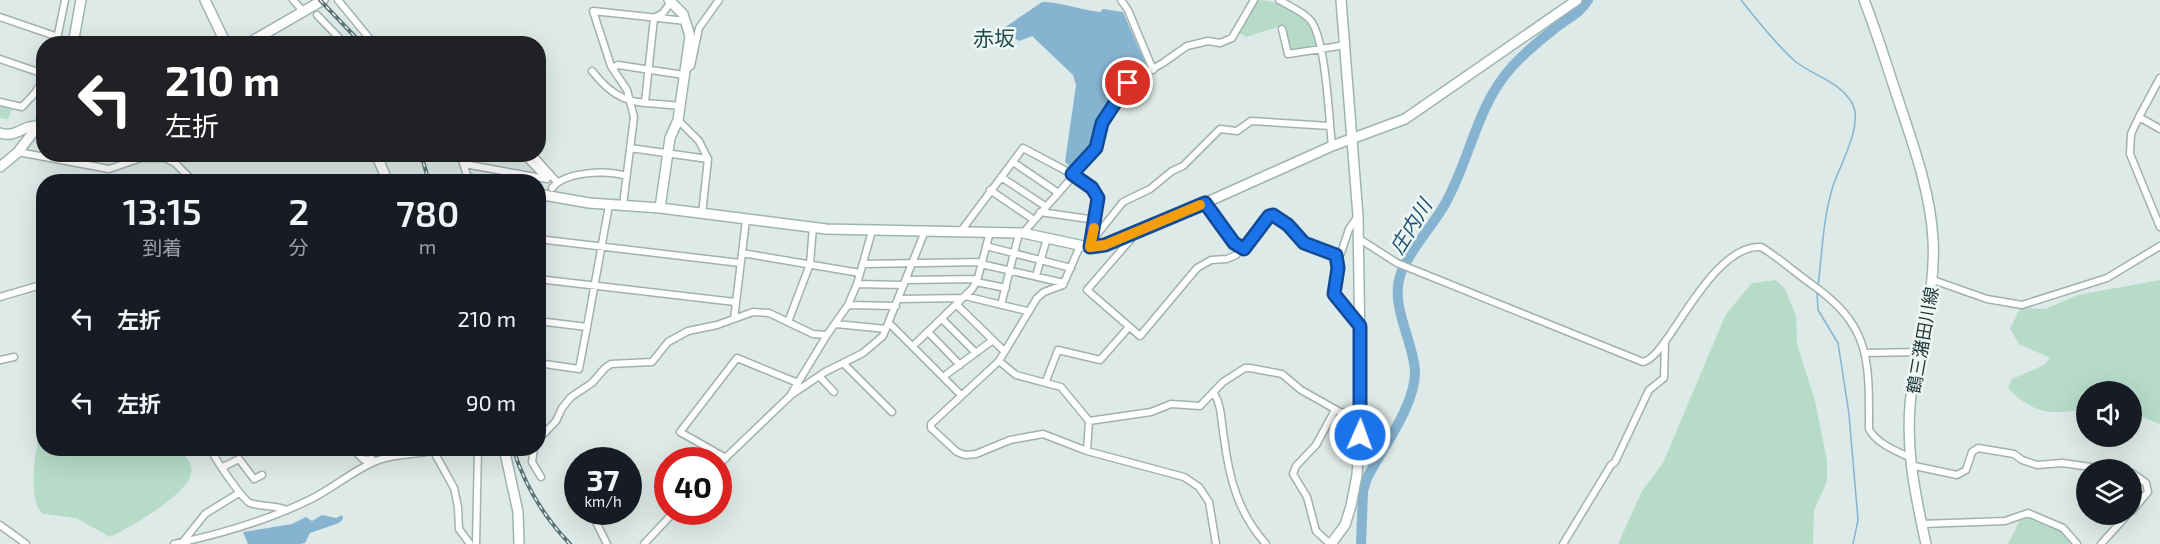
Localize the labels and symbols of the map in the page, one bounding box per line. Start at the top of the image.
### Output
district label: 赤坂 [973,25,1015,50]
pin [1102,57,1153,108]
water label: 庄内川 [1384,193,1437,258]
street label: 鶴三潴田川線 [1902,285,1942,395]
position arrow [1328,403,1392,467]
speed limit sign: 40 [654,447,732,525]

